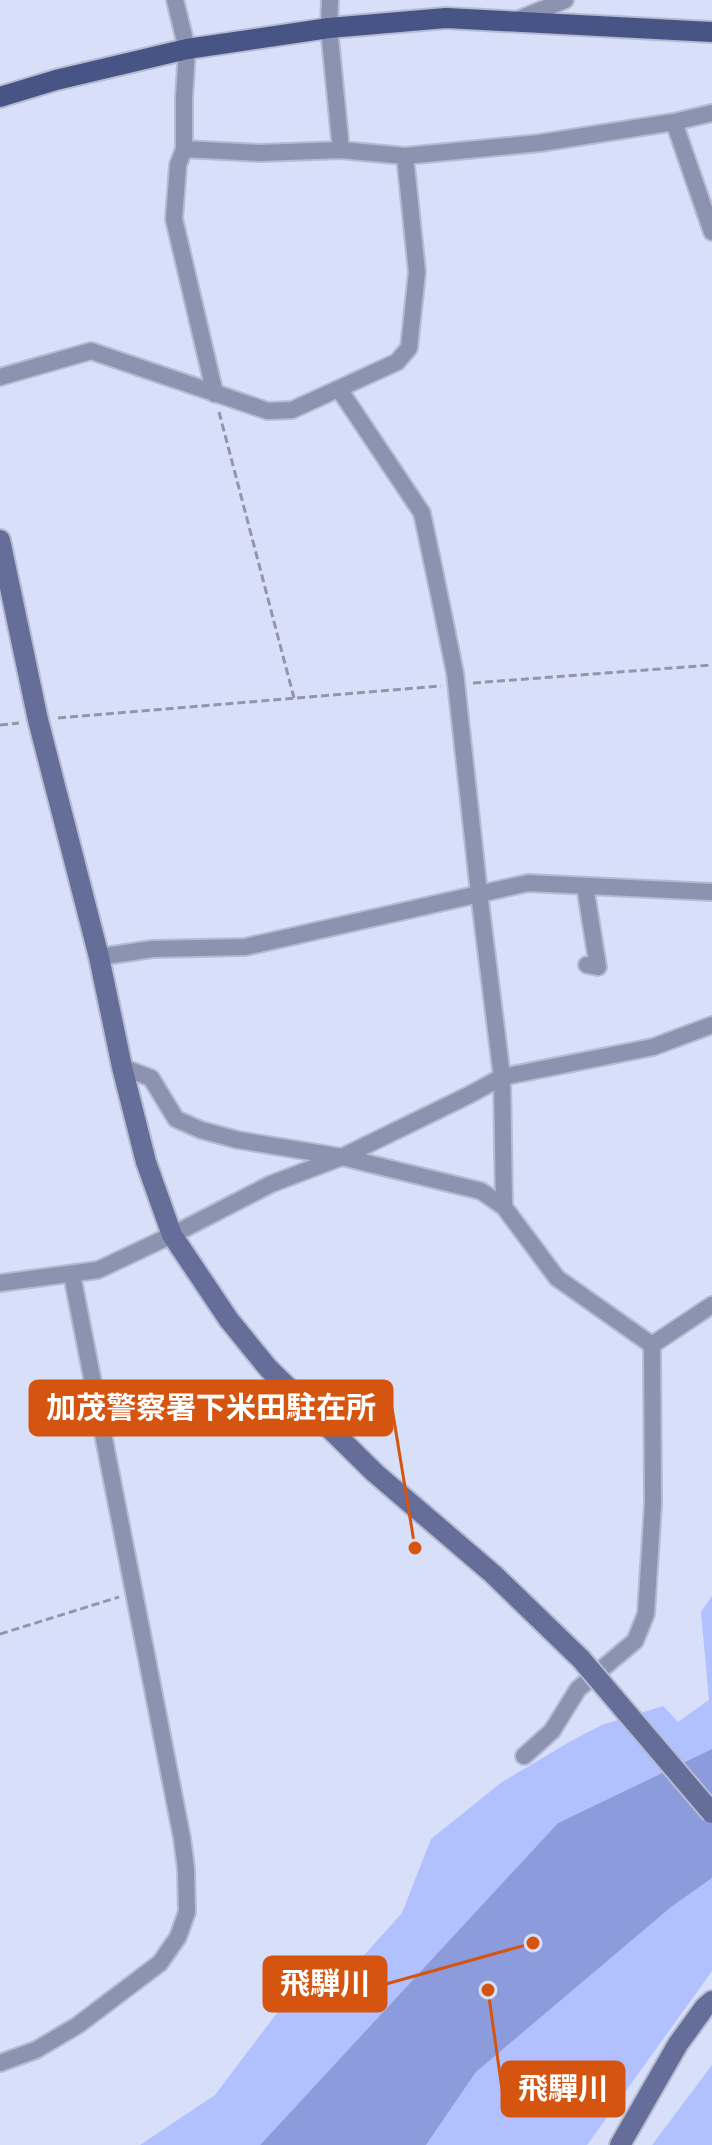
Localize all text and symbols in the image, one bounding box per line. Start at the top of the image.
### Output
callout: 加茂警察署下米田駐在所 [30,1381,392,1435]
text: 加茂警察署下米田駐在所 [46,1389,376,1425]
callout: 飛騨川 [264,1957,386,2011]
text: 飛騨川 [280,1965,370,2001]
callout: 飛驒川 [502,2062,624,2116]
text: 飛驒川 [518,2070,608,2106]

